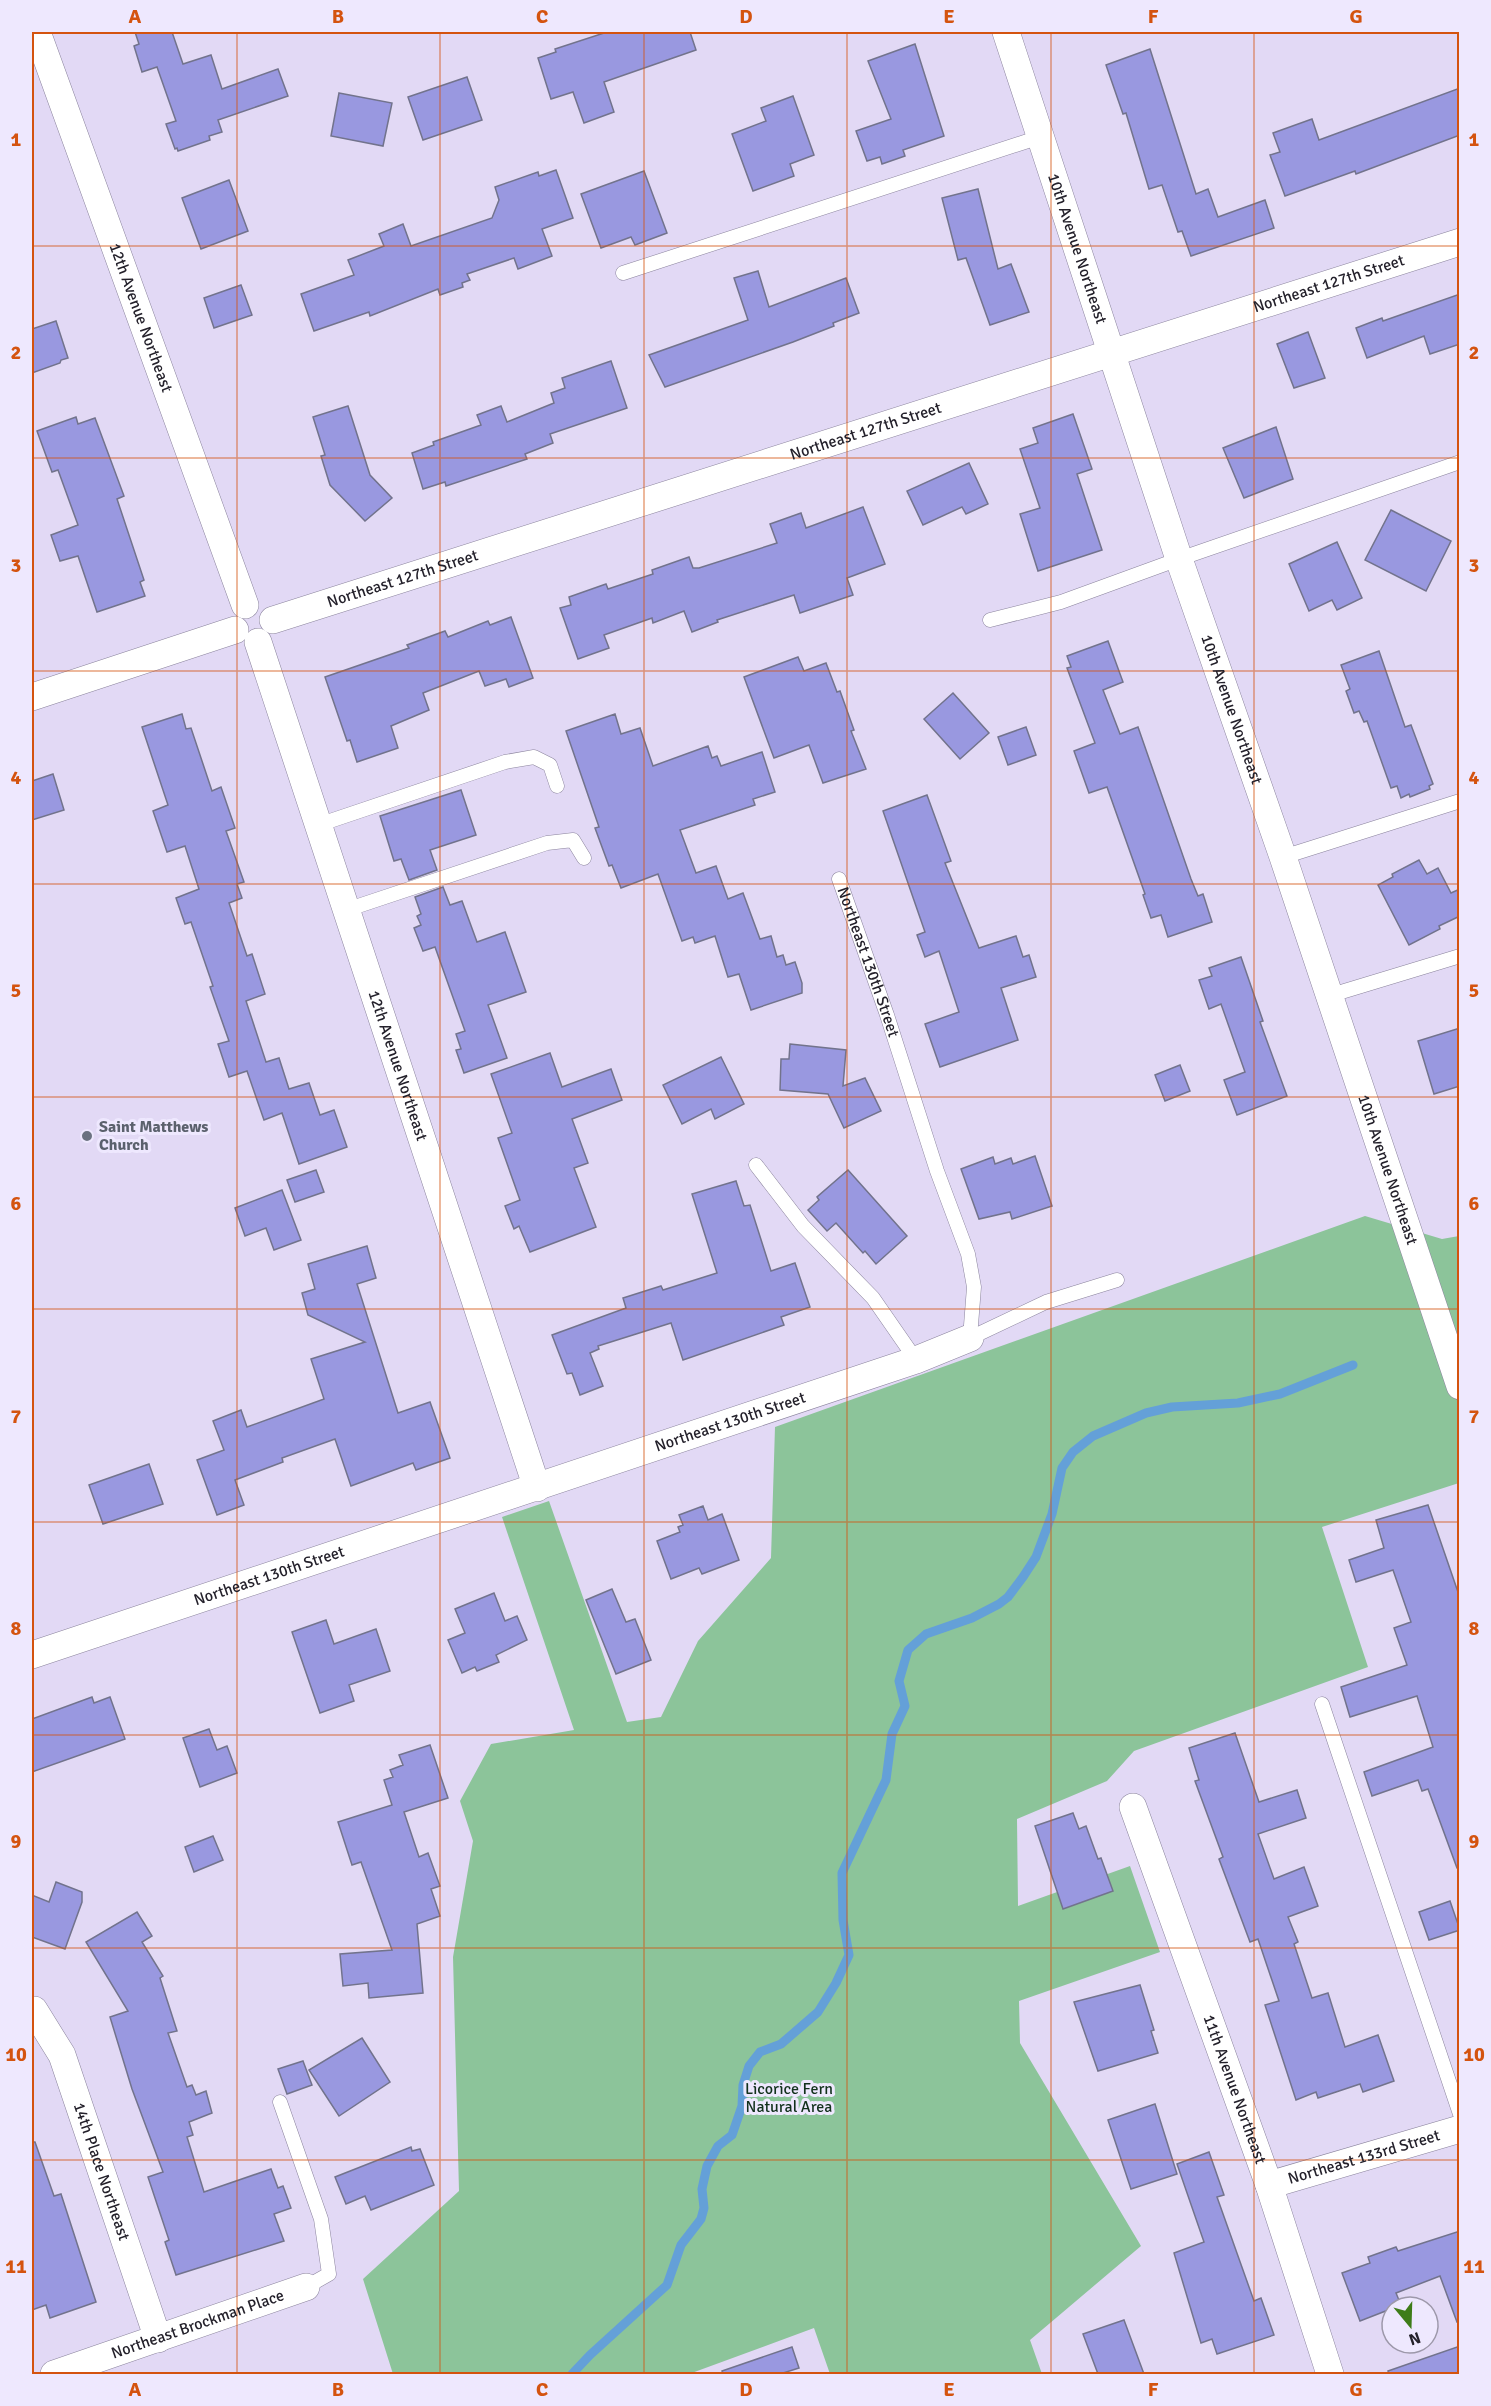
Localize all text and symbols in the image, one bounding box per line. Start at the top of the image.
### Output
text: A [129,4,142,29]
text: B [332,4,344,29]
text: C [536,4,548,29]
text: D [739,4,753,29]
text: E [943,4,955,29]
text: F [1148,4,1159,29]
text: G [1349,4,1363,29]
text: 1 [11,127,22,152]
text: 1 [1469,127,1480,152]
street label: 10th Avenue Northeast [1043,171,1111,327]
street label: 12th Avenue Northeast [104,240,177,395]
street label: Northeast 127th Street [1251,250,1407,317]
text: 2 [11,340,21,365]
text: 2 [1469,340,1479,365]
street label: Northeast 127th Street [788,398,944,465]
street label: Northeast 127th Street [324,545,481,612]
text: 3 [11,553,21,578]
text: 3 [1469,553,1479,578]
street label: 10th Avenue Northeast [1196,632,1267,787]
text: 4 [11,765,22,790]
text: 4 [1469,765,1480,790]
street label: Northeast 130th Street [833,884,904,1040]
text: 5 [11,978,21,1003]
text: 5 [1469,978,1479,1003]
street label: 12th Avenue Northeast [364,988,432,1144]
street label: 10th Avenue Northeast [1353,1092,1422,1248]
place label: Saint Matthews Church [99,1117,208,1155]
marker: Saint Matthews Church [80,1129,94,1143]
text: 6 [11,1191,22,1216]
text: 6 [1469,1191,1480,1216]
street label: Northeast 130th Street [652,1387,808,1456]
text: 7 [11,1404,22,1429]
text: 7 [1469,1404,1480,1429]
street label: Northeast 130th Street [191,1541,347,1610]
text: 8 [11,1616,22,1641]
text: 8 [1469,1616,1480,1641]
text: 9 [11,1829,22,1854]
text: 9 [1469,1829,1480,1854]
street label: 11th Avenue Northeast [1199,2012,1271,2167]
text: 10 [5,2042,27,2067]
text: 10 [1463,2042,1485,2067]
park label: Licorice Fern Natural Area [745,2079,833,2117]
street label: 14th Place Northeast [69,2100,134,2244]
street label: Northeast 133rd Street [1286,2125,1443,2189]
text: 11 [5,2254,27,2279]
text: 11 [1463,2254,1485,2279]
street label: Northeast Brockman Place [109,2285,287,2363]
north arrow [1380,2295,1440,2355]
text: N [1406,2327,1423,2350]
text: A [129,2377,142,2402]
text: B [332,2377,344,2402]
text: C [536,2377,548,2402]
text: D [739,2377,753,2402]
text: E [943,2377,955,2402]
text: F [1148,2377,1159,2402]
text: G [1349,2377,1363,2402]

